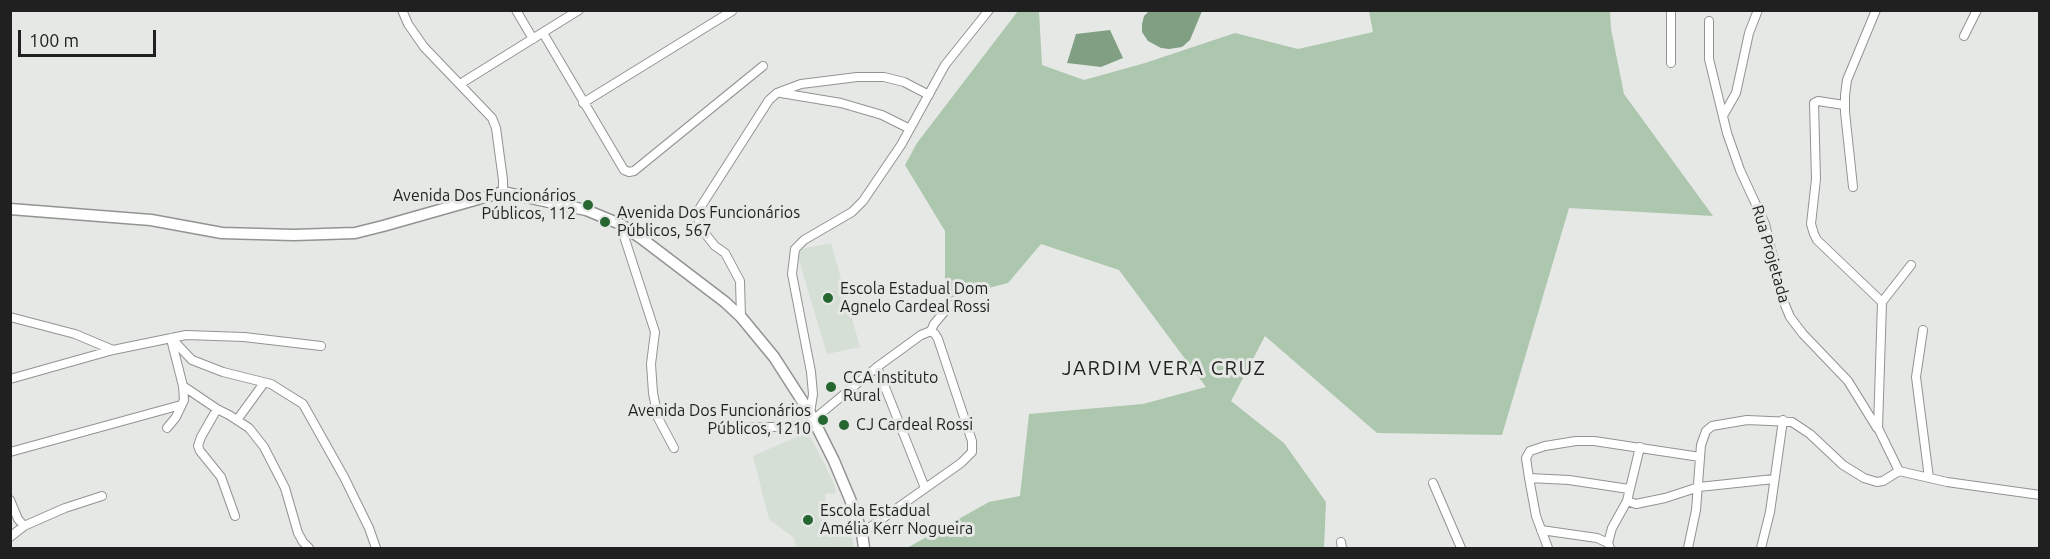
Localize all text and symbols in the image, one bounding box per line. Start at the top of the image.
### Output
scale bar [21,18,159,56]
text: 100 m [29,30,79,50]
place label: Avenida Dos Funcionários Públicos, 112 [393,186,576,224]
marker: Avenida Dos Funcionários Públicos, 112 [581,198,595,212]
place label: Avenida Dos Funcionários Públicos, 567 [617,203,800,241]
street label: Rua Projetada [1748,203,1794,305]
marker: Avenida Dos Funcionários Públicos, 567 [598,215,612,229]
place label: Escola Estadual Dom Agnelo Cardeal Rossi [840,279,990,317]
marker: Escola Estadual Dom Agnelo Cardeal Rossi [821,291,835,305]
district label: JARDIM VERA CRUZ [1062,356,1266,380]
place label: CCA Instituto Rural [843,368,938,406]
marker: CCA Instituto Rural [824,380,838,394]
place label: Avenida Dos Funcionários Públicos, 1210 [628,401,811,439]
marker: Avenida Dos Funcionários Públicos, 1210 [816,413,830,427]
place label: CJ Cardeal Rossi [856,415,973,435]
marker: CJ Cardeal Rossi [837,418,851,432]
place label: Escola Estadual Amélia Kerr Nogueira [820,501,973,539]
marker: Escola Estadual Amélia Kerr Nogueira [801,513,815,527]

